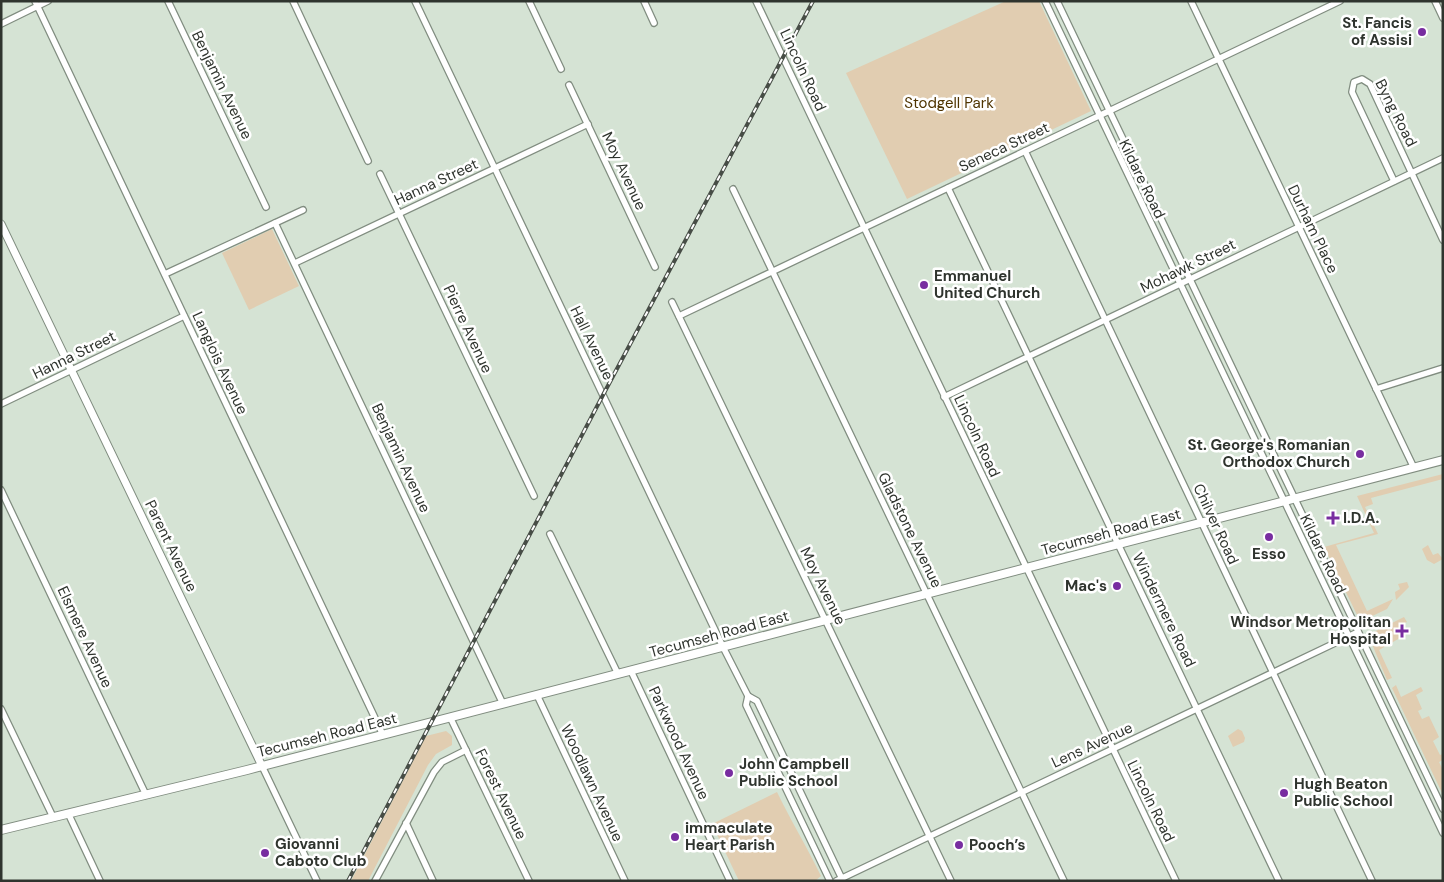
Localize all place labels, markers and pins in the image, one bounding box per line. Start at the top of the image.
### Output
place label: St. Fancis of Assisi [1342,13,1412,50]
marker: St. Fancis of Assisi [1416,26,1428,38]
place label: Emmanuel United Church [934,266,1040,303]
marker: Emmanuel United Church [918,279,930,291]
place label: St. George's Romanian Orthodox Church [1188,435,1350,472]
marker: St. George's Romanian Orthodox Church [1354,448,1366,460]
place label: I.D.A. [1343,508,1379,528]
marker: I.D.A. [1327,512,1339,524]
marker: Esso [1263,531,1275,543]
place label: Esso [1252,544,1286,564]
place label: Mac's [1065,576,1107,596]
marker: Mac's [1111,580,1123,592]
place label: Windsor Metropolitan Hospital [1230,612,1391,649]
marker: Windsor Metropolitan Hospital [1395,624,1409,638]
place label: John Campbell Public School [739,754,849,791]
marker: John Campbell Public School [723,767,735,779]
place label: Hugh Beaton Public School [1294,774,1393,811]
marker: Hugh Beaton Public School [1278,787,1290,799]
place label: immaculate Heart Parish [685,818,775,855]
marker: immaculate Heart Parish [669,831,681,843]
place label: Giovanni Caboto Club [275,834,367,871]
place label: Pooch’s [969,835,1026,855]
marker: Pooch’s [953,839,965,851]
marker: Giovanni Caboto Club [259,847,271,859]

